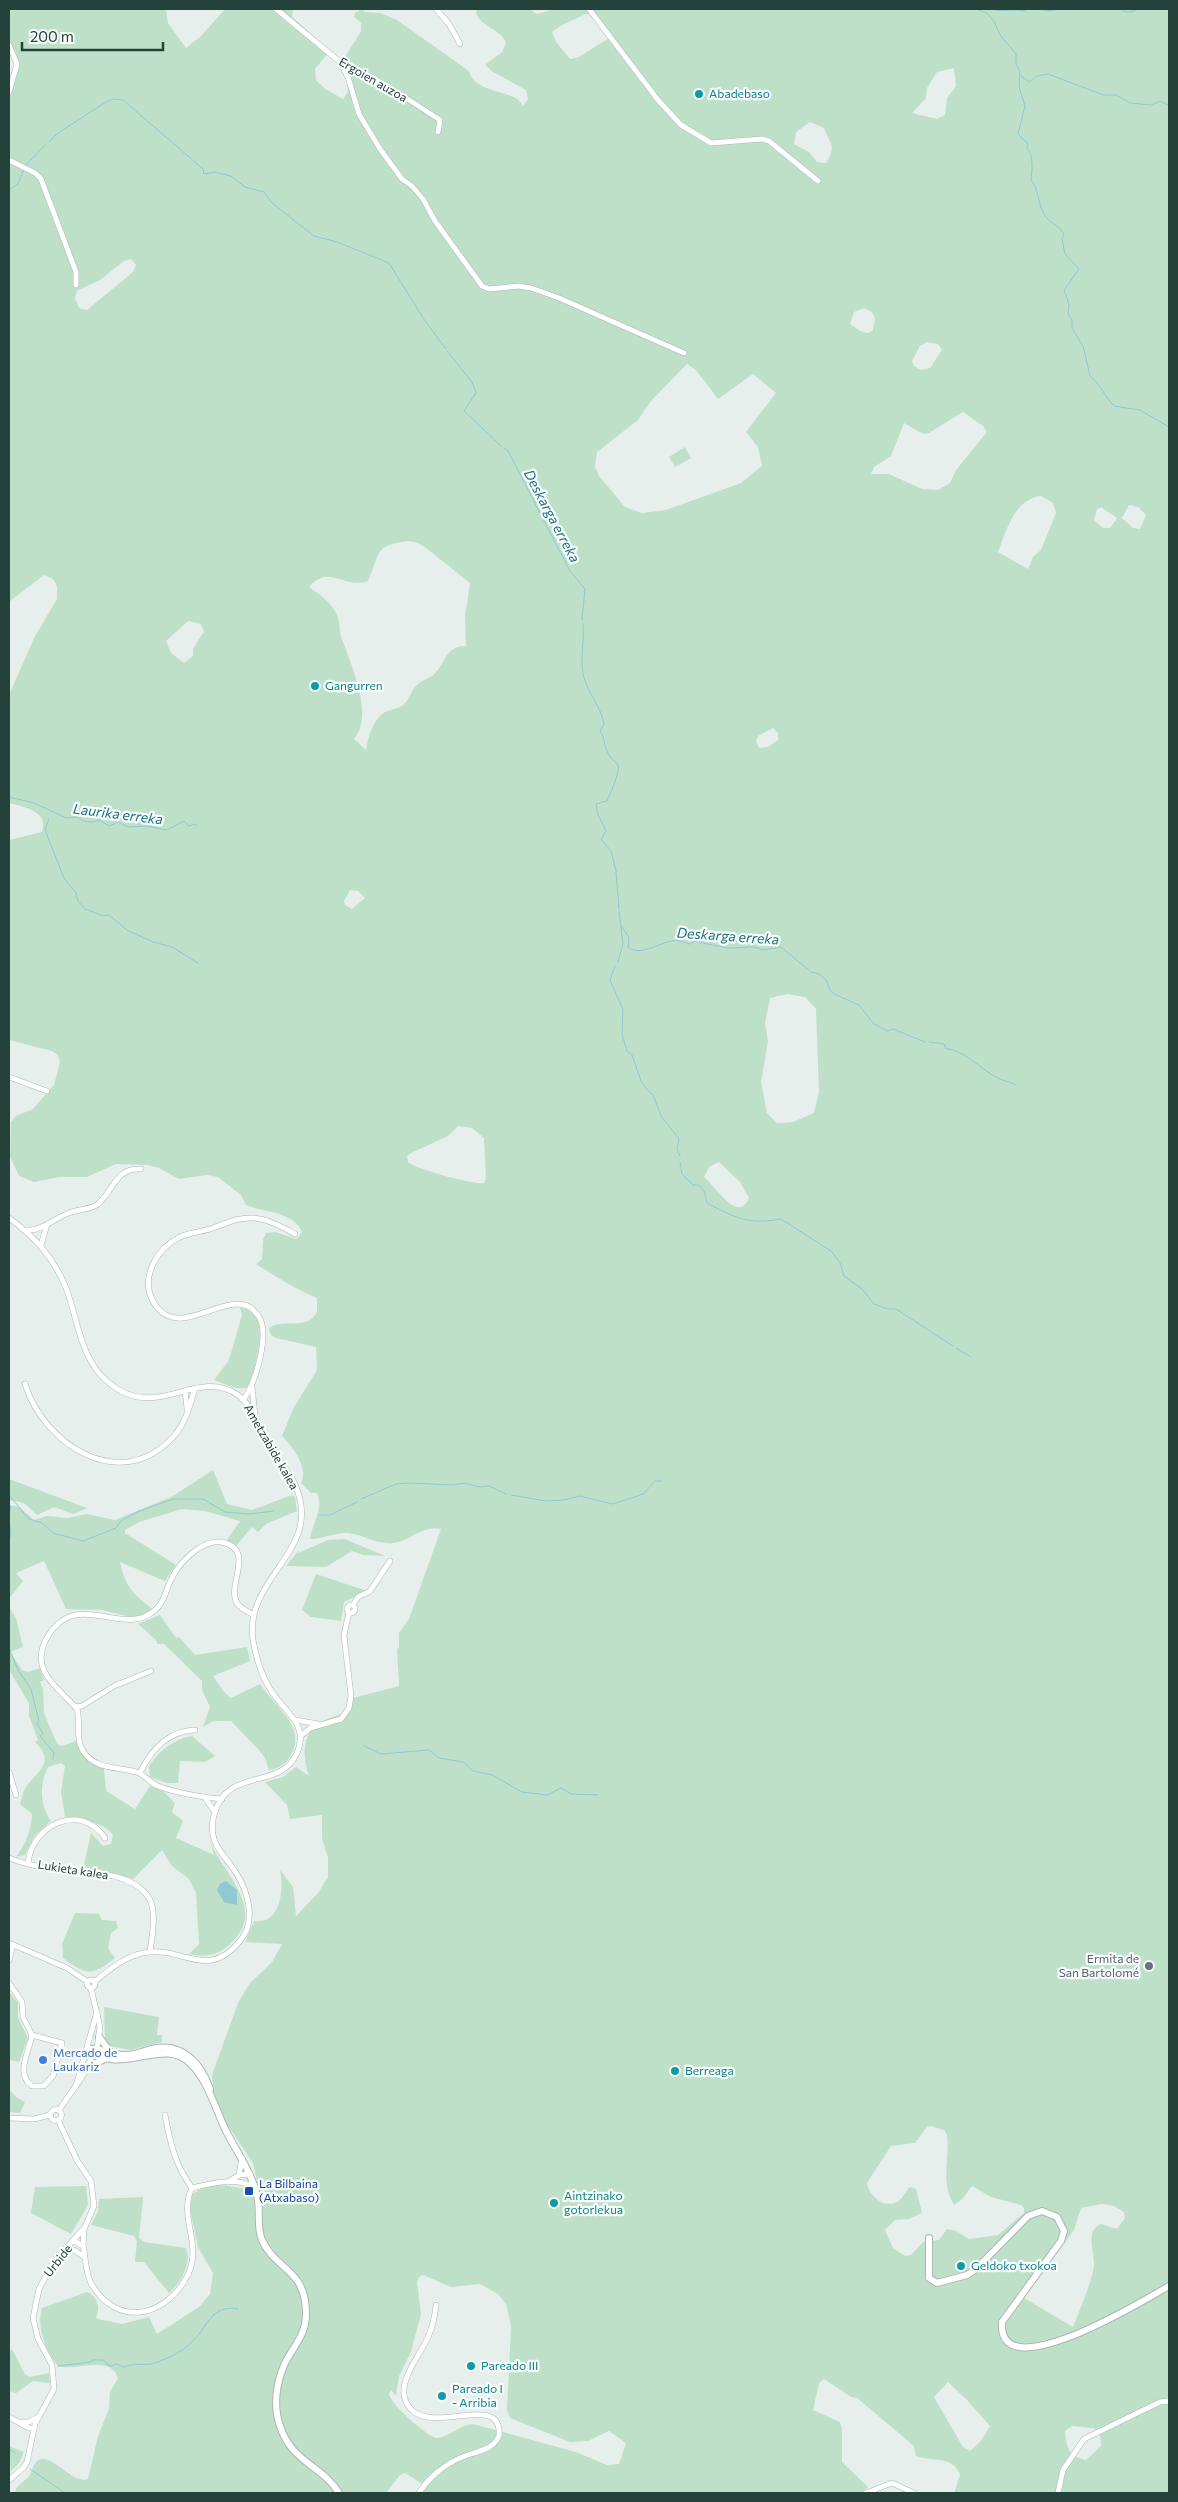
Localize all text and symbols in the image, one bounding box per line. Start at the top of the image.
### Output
scale bar [22,20,164,52]
text: 200 m [30,27,74,45]
street label: Ergoien auzoa [337,54,410,104]
place label: Abadebaso [709,86,770,100]
marker: Abadebaso [693,88,705,100]
water label: Deskarga erreka [521,466,584,565]
place label: Gangurren [325,678,383,692]
marker: Gangurren [309,680,321,692]
water label: Laurika erreka [72,800,164,827]
water label: Deskarga erreka [676,923,780,948]
street label: Ametzabide kalea [242,1401,302,1492]
street label: Lukieta kalea [37,1857,109,1882]
place label: Ermita de San Bartolomé [1059,1951,1139,1979]
marker: Ermita de San Bartolomé [1143,1960,1155,1972]
place label: Mercado de Laukariz [53,2045,117,2073]
marker: Mercado de Laukariz [37,2054,49,2066]
place label: Berreaga [685,2063,734,2077]
marker: Berreaga [669,2065,681,2077]
place label: La Bilbaina (Atxabaso) [259,2176,319,2204]
marker: La Bilbaina (Atxabaso) [243,2185,255,2197]
place label: Aintzinako gotorlekua [564,2188,623,2216]
marker: Aintzinako gotorlekua [548,2197,560,2209]
street label: Urbide [40,2241,74,2279]
place label: Geldoko txokoa [971,2258,1057,2272]
marker: Geldoko txokoa [955,2260,967,2272]
place label: Pareado III [481,2358,538,2372]
marker: Pareado III [465,2360,477,2372]
place label: Pareado I - Arribia [452,2381,503,2409]
marker: Pareado I - Arribia [436,2390,448,2402]

